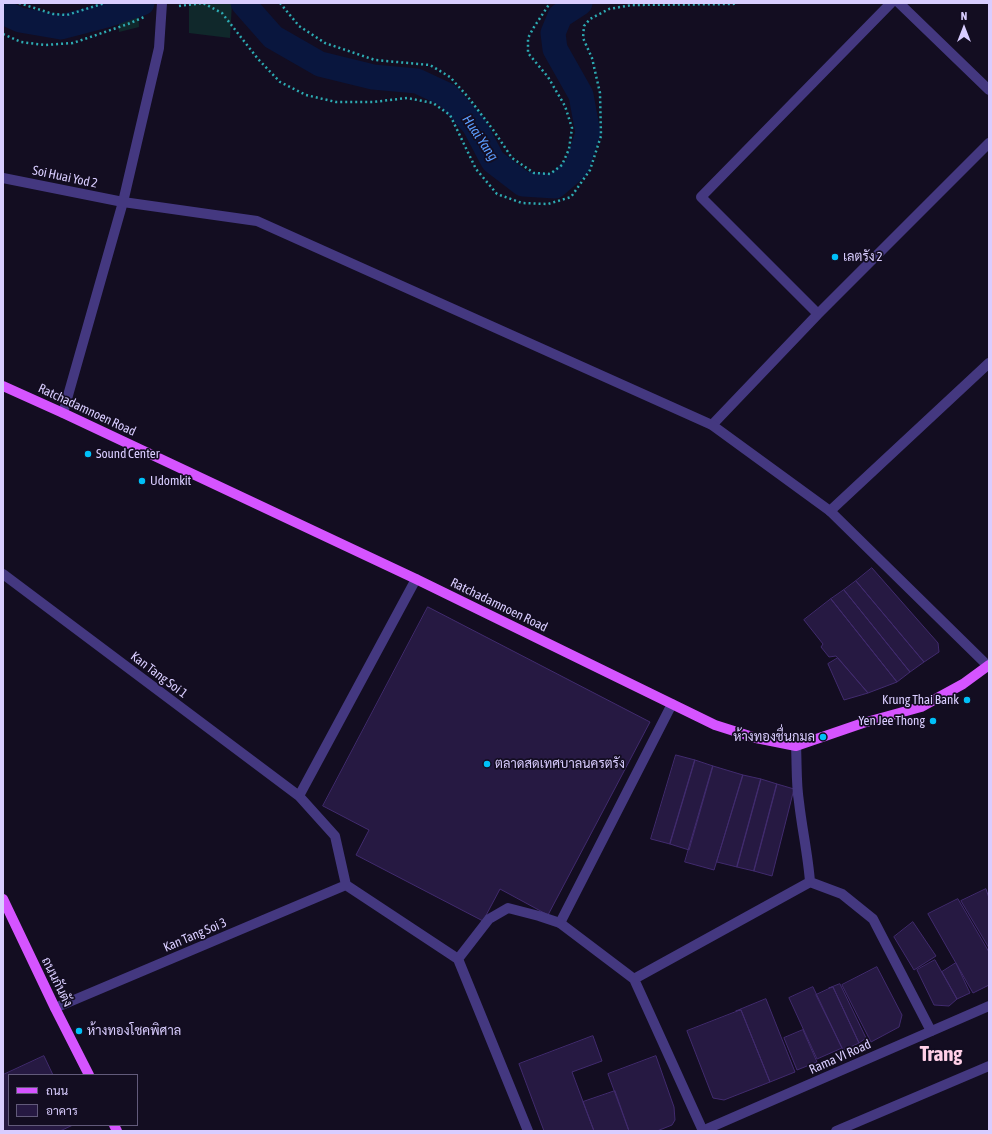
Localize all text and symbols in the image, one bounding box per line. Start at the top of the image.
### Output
north arrow [944,8,984,48]
text: N [961,10,967,22]
water label: Huai Yang [459,112,501,164]
street label: Soi Huai Yod 2 [31,162,99,192]
place label: เลตรัง 2 [843,249,883,265]
marker: เลตรัง 2 [830,252,840,262]
street label: Ratchadamnoen Road [36,381,138,439]
place label: Sound Center [96,446,160,462]
marker: Sound Center [83,449,93,459]
place label: Udomkit [150,473,191,489]
marker: Udomkit [137,476,147,486]
street label: Ratchadamnoen Road [448,575,550,635]
street label: Kan Tang Soi 1 [127,649,191,701]
place label: Krung Thai Bank [882,692,959,708]
marker: Krung Thai Bank [962,695,972,705]
place label: Yen Jee Thong [859,713,925,729]
marker: Yen Jee Thong [928,716,938,726]
place label: ห้างทองชื่นกมล [733,729,815,745]
marker: ห้างทองชื่นกมล [818,732,828,742]
place label: ตลาดสดเทศบาลนครตรัง [495,756,625,772]
marker: ตลาดสดเทศบาลนครตรัง [482,759,492,769]
street label: Kan Tang Soi 3 [161,915,229,955]
street label: ถนนกันตัง [38,954,76,1010]
place label: ห้างทองโชคพิศาล [87,1023,181,1039]
marker: ห้างทองโชคพิศาล [74,1026,84,1036]
street label: Rama VI Road [807,1036,873,1078]
district label: Trang [920,1041,962,1067]
legend [8,1074,138,1126]
text: ถนน [46,1084,68,1098]
text: อาคาร [46,1104,78,1118]

